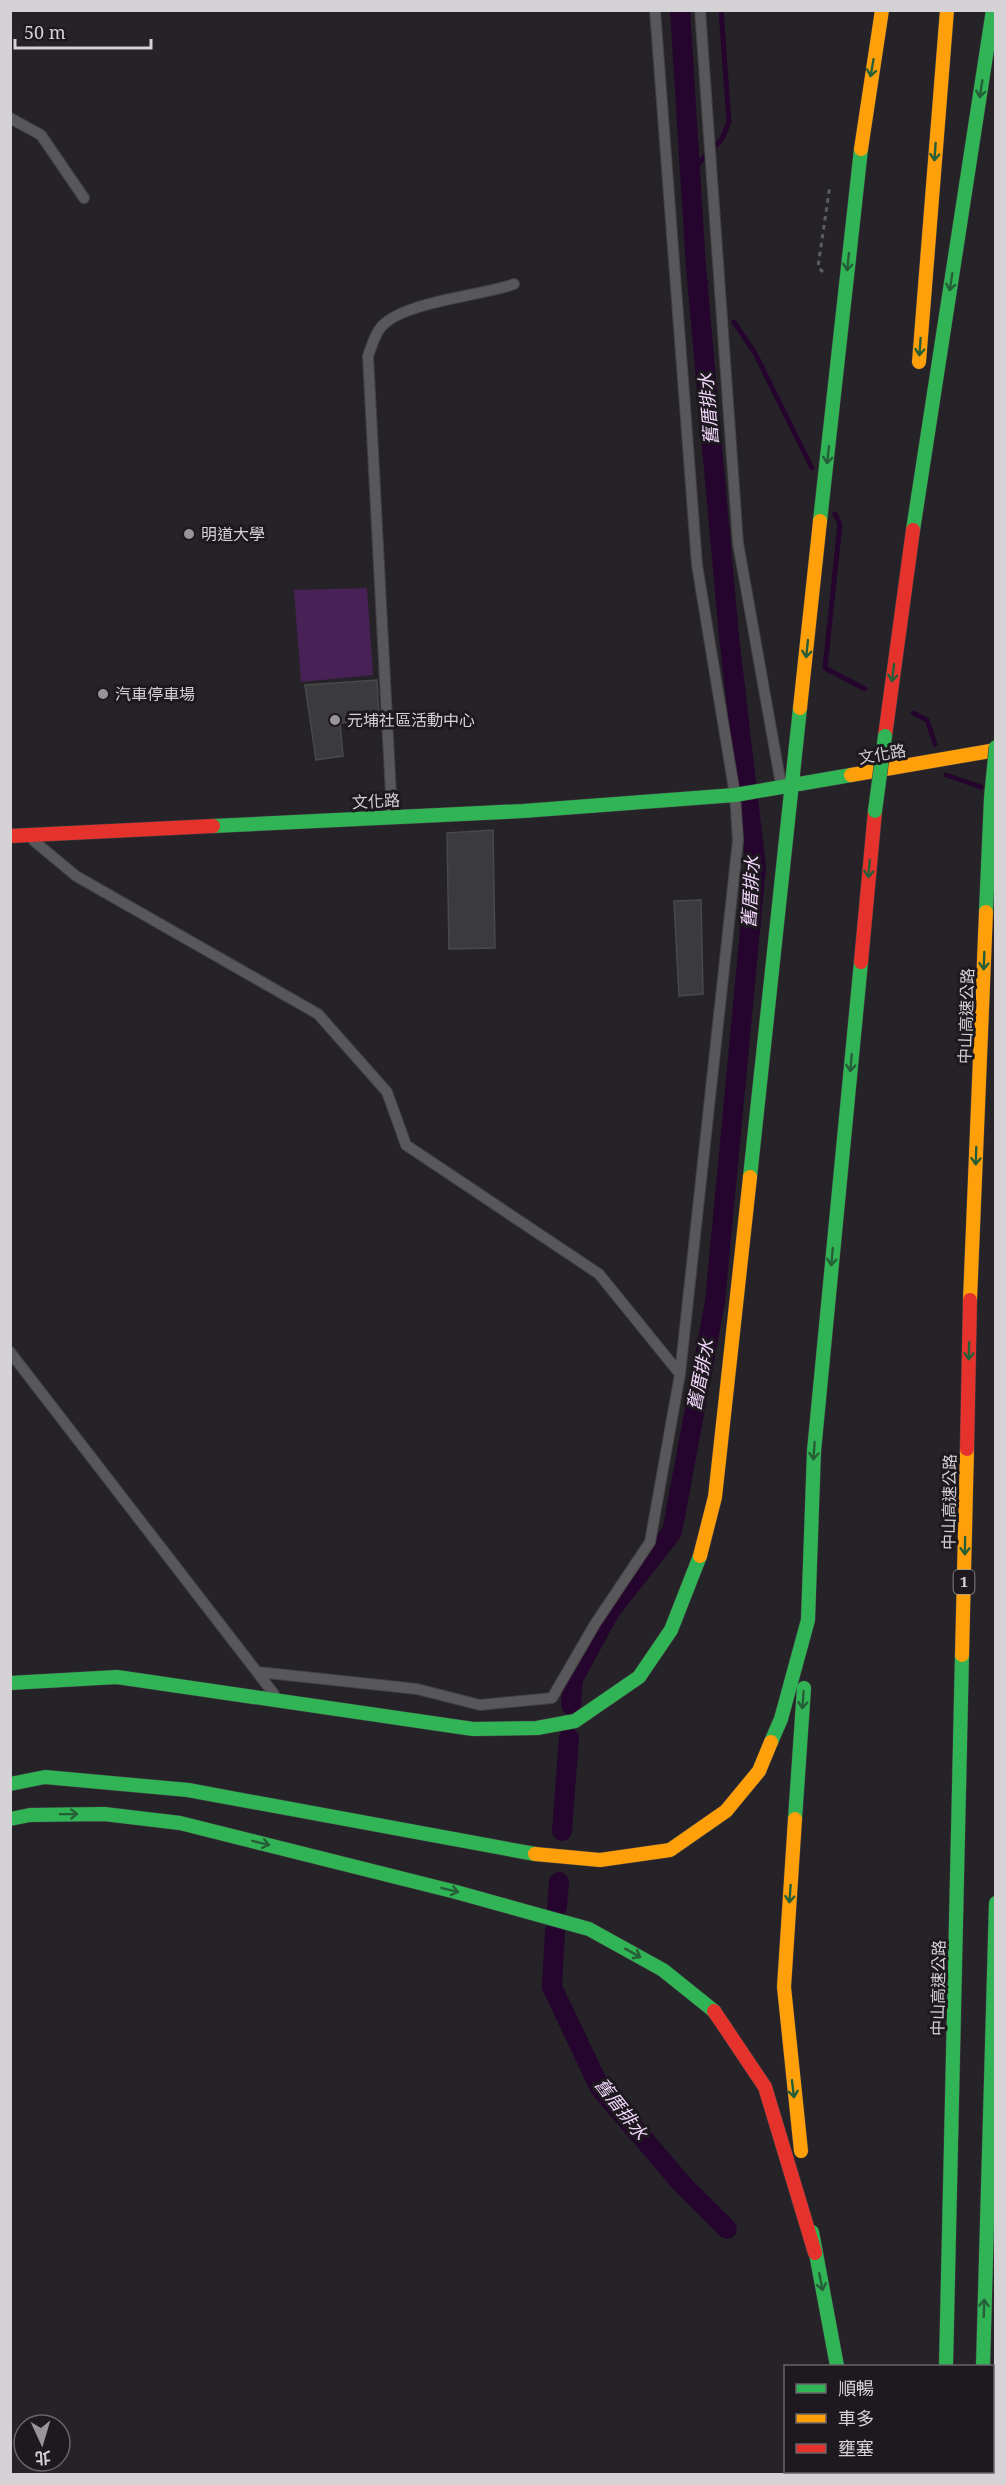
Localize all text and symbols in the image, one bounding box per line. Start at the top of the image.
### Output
scale bar [15,12,152,50]
text: 50 m [24,20,66,44]
one-way arrow [866,58,877,77]
one-way arrow [976,79,987,98]
one-way arrow [929,142,940,162]
one-way arrow [843,251,854,271]
one-way arrow [946,271,957,291]
one-way arrow [914,336,925,356]
water label: 舊厝排水 [693,371,723,446]
one-way arrow [822,445,833,465]
place label: 明道大學 [201,523,265,545]
marker: 明道大學 [182,527,196,541]
one-way arrow [801,639,812,659]
one-way arrow [887,663,898,683]
place label: 汽車停車場 [115,683,195,705]
marker: 汽車停車場 [96,687,110,701]
place label: 元埔社區活動中心 [347,709,475,731]
marker: 元埔社區活動中心 [328,713,342,727]
street label: 文化路 [856,739,908,769]
street label: 文化路 [351,789,401,813]
water label: 舊厝排水 [736,854,764,929]
one-way arrow [863,858,874,878]
one-way arrow [979,951,990,971]
street label: 中山高速公路 [953,968,979,1064]
one-way arrow [845,1052,856,1072]
one-way arrow [971,1146,982,1166]
one-way arrow [826,1247,837,1266]
water label: 舊厝排水 [681,1336,719,1412]
one-way arrow [964,1340,975,1360]
one-way arrow [808,1441,819,1461]
street label: 中山高速公路 [937,1454,961,1550]
one-way arrow [959,1535,971,1555]
road number: 1 [954,1570,974,1594]
one-way arrow [797,1689,808,1709]
one-way arrow [58,1808,78,1820]
one-way arrow [251,1837,270,1849]
one-way arrow [784,1884,795,1904]
one-way arrow [440,1885,459,1897]
street label: 中山高速公路 [926,1940,950,2036]
one-way arrow [624,1948,642,1959]
water label: 舊厝排水 [590,2073,654,2145]
one-way arrow [788,2078,799,2098]
one-way arrow [816,2271,827,2291]
one-way arrow [979,2299,990,2319]
legend [784,2365,994,2473]
text: 順暢 [838,2376,874,2400]
text: 車多 [838,2406,874,2430]
north arrow [12,2413,72,2473]
text: 壅塞 [838,2436,874,2460]
text: 北 [34,2446,52,2469]

